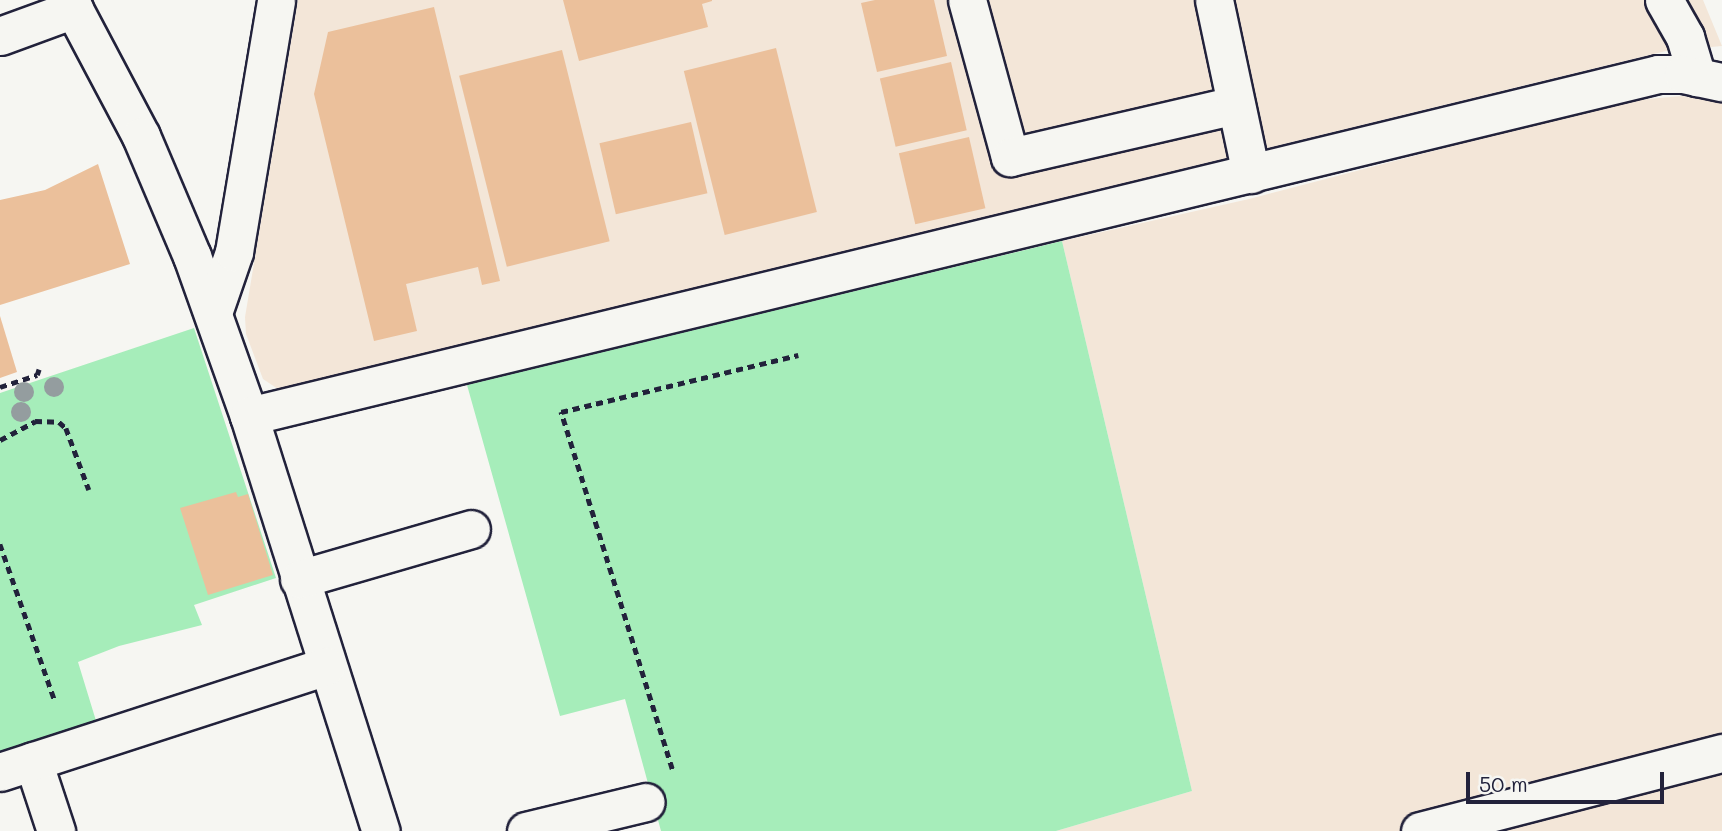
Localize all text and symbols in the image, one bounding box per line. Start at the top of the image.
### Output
scale bar [1470,758,1668,802]
text: 50 m [1479,770,1528,797]

